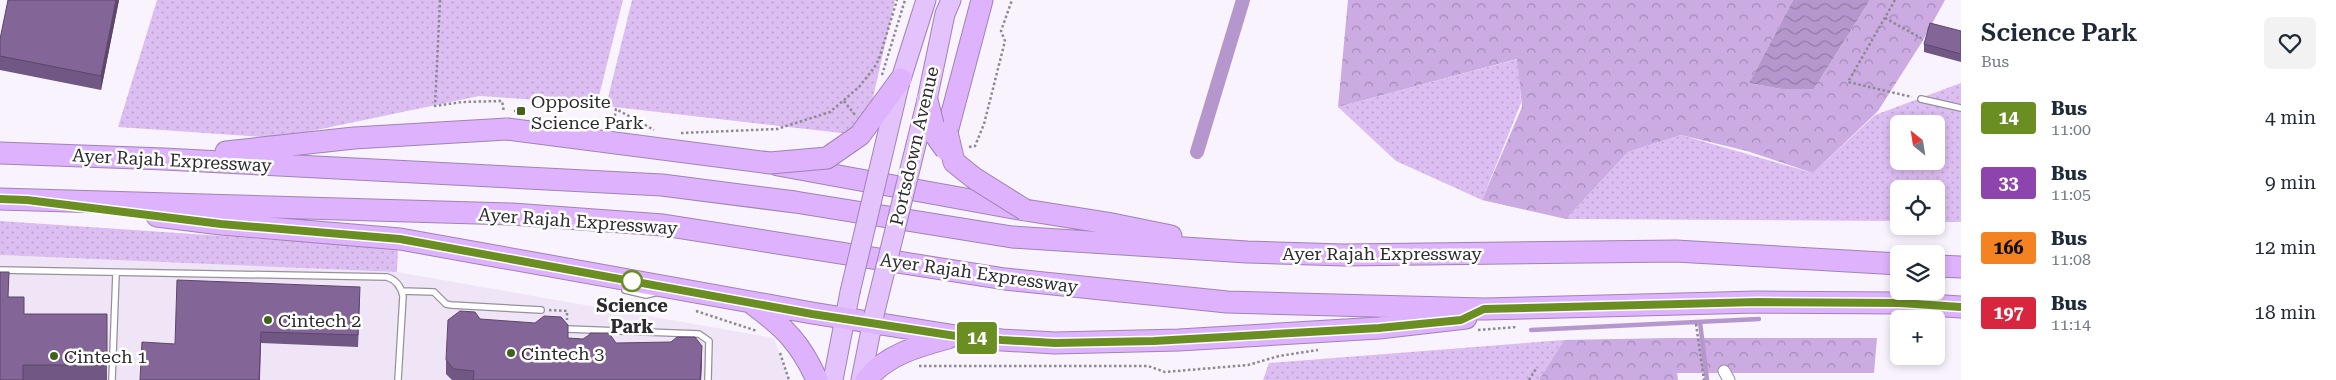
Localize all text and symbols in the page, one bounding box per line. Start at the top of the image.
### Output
button: heart [2264,17,2316,69]
text: Science Park [1981,19,2137,47]
text: Bus [1981,52,2009,71]
street label: Portsdown Avenue [885,64,943,228]
place label: Opposite Science Park [531,91,644,133]
text: Bus [2051,97,2087,120]
marker: Opposite Science Park [515,105,527,117]
text: 4 min [2265,106,2316,129]
text: 14 [1998,107,2019,128]
north arrow [1890,115,1945,170]
map controls [1890,115,1945,365]
text: 11:00 [2051,120,2091,139]
street label: Ayer Rajah Expressway [72,144,273,176]
text: Bus [2051,162,2087,185]
text: 9 min [2265,171,2316,194]
text: 33 [1998,172,2019,193]
button: locate [1890,180,1945,235]
text: 11:05 [2051,185,2091,204]
street label: Ayer Rajah Expressway [478,204,679,238]
text: Bus [2051,227,2087,250]
text: 12 min [2254,236,2316,259]
text: 166 [1993,237,2024,258]
street label: Ayer Rajah Expressway [1282,243,1482,264]
button: layers [1890,245,1945,300]
street label: Ayer Rajah Expressway [879,249,1080,297]
text: 11:08 [2051,250,2091,269]
marker: Science Park [621,270,643,292]
text: Bus [2051,292,2087,315]
place label: Science Park [596,295,668,337]
text: 18 min [2254,301,2316,324]
text: 197 [1993,302,2024,323]
place label: Cintech 2 [278,310,361,331]
button: + [1890,310,1945,365]
marker: Cintech 2 [262,314,274,326]
text: 11:14 [2051,315,2091,334]
line badge: 14 [954,322,1000,354]
text: 14 [967,327,987,348]
place label: Cintech 3 [521,343,604,364]
place label: Cintech 1 [64,346,147,367]
marker: Cintech 3 [505,347,517,359]
marker: Cintech 1 [48,350,60,362]

